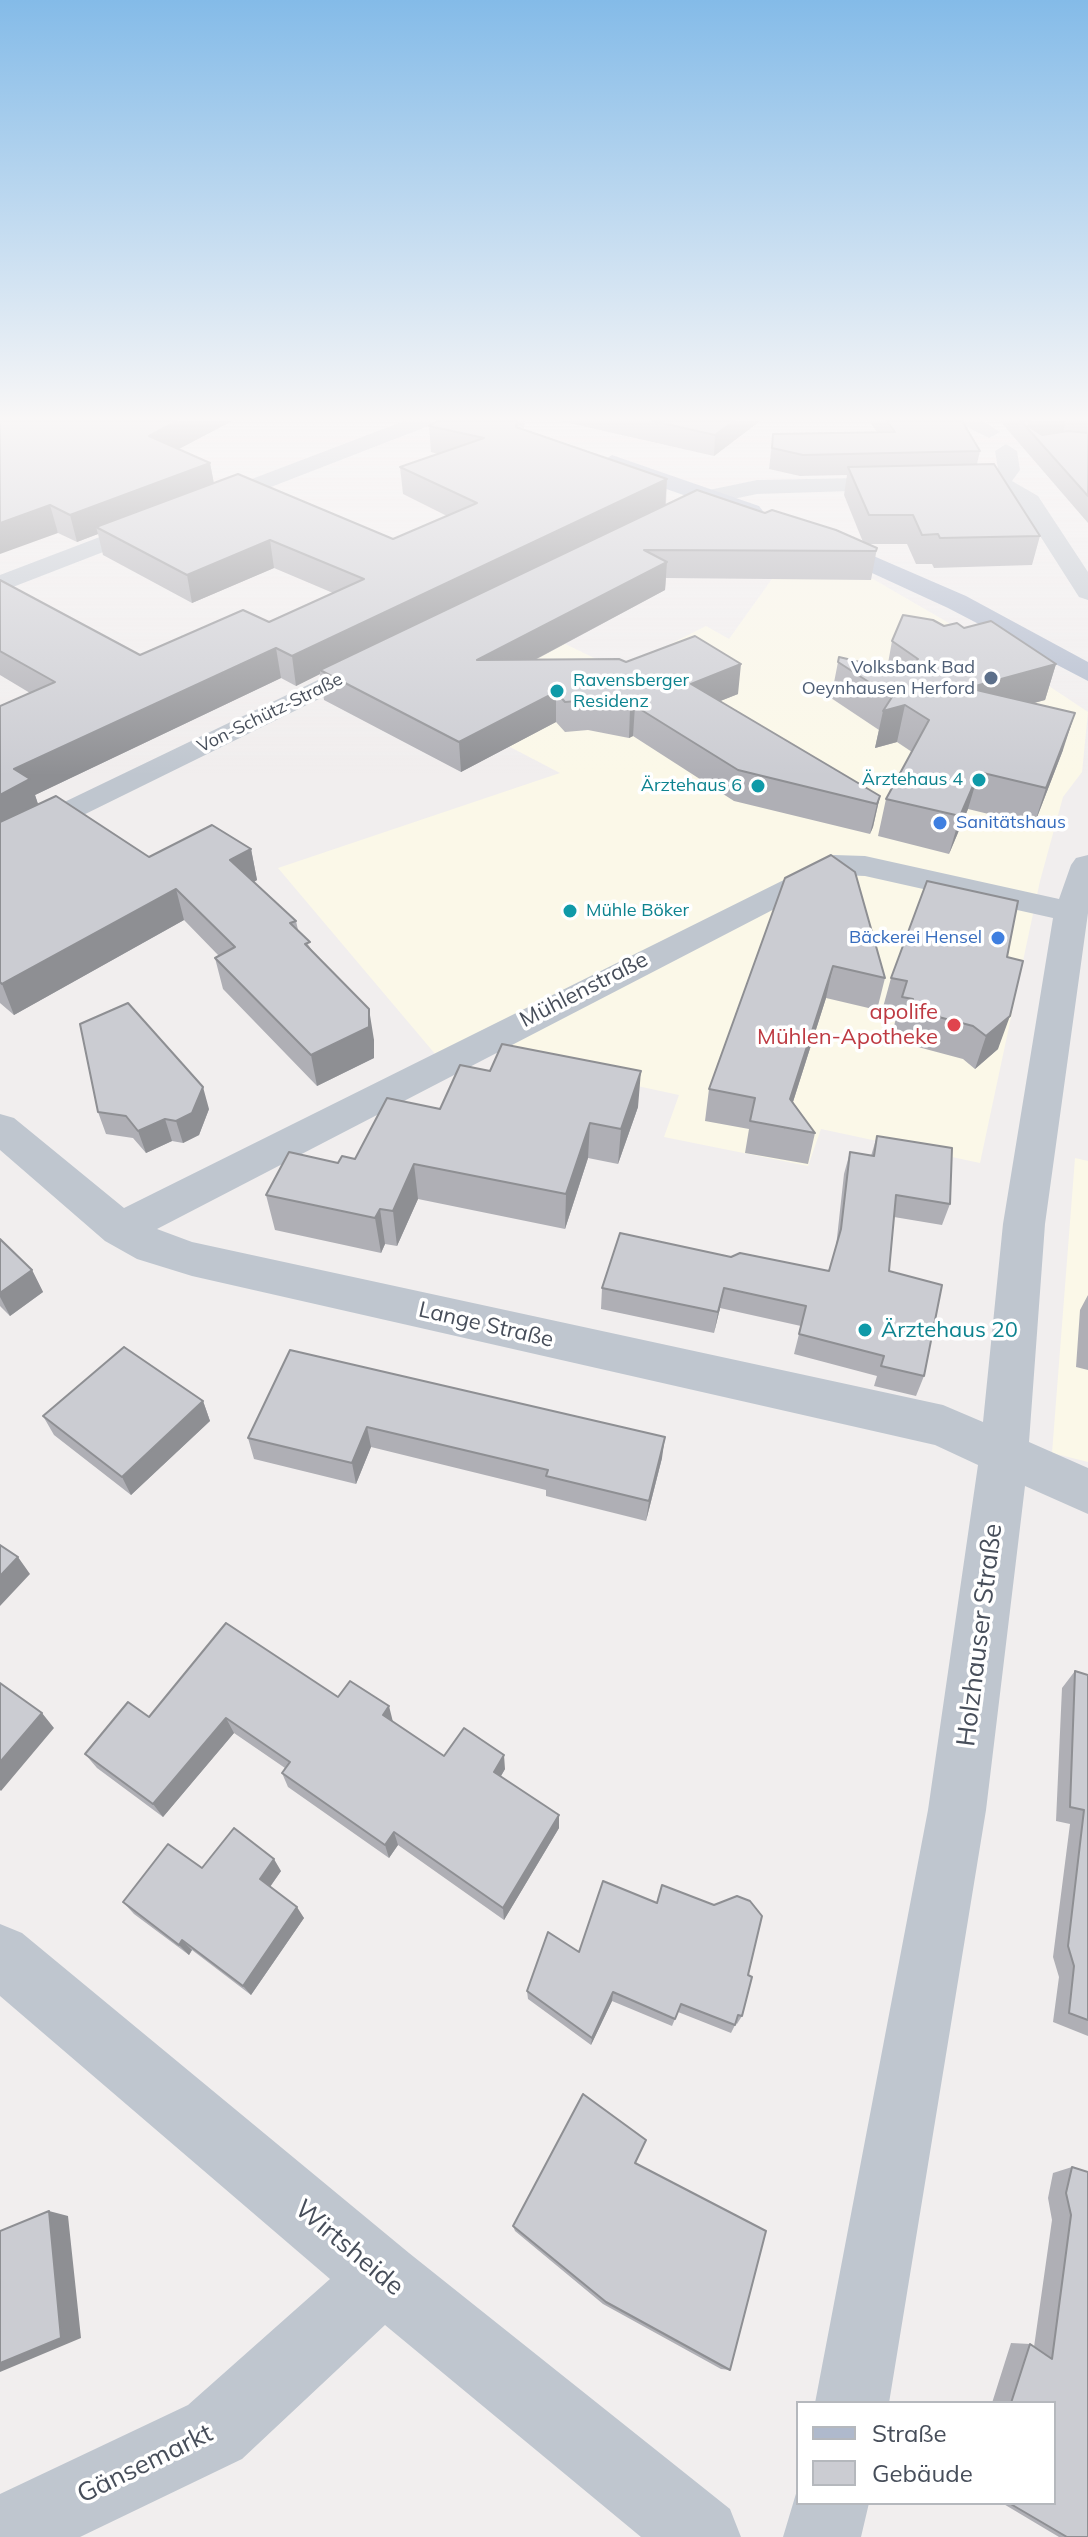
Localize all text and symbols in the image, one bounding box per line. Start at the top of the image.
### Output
place label: Volksbank Bad Oeynhausen Herford [802,657,975,700]
street label: Von-Schütz-Straße [194,668,346,758]
marker: Volksbank Bad Oeynhausen Herford [982,669,1000,687]
place label: Ravensberger Residenz [573,670,689,712]
marker: Ravensberger Residenz [548,682,566,700]
place label: Ärztehaus 4 [862,769,963,791]
marker: Ärztehaus 4 [970,771,988,789]
place label: Ärztehaus 6 [641,775,742,797]
marker: Ärztehaus 6 [749,777,767,795]
place label: Sanitätshaus [956,812,1066,834]
marker: Sanitätshaus [931,814,949,832]
place label: Mühle Böker [586,900,689,922]
marker: Mühle Böker [561,902,579,920]
place label: Bäckerei Hensel [849,927,982,949]
marker: Bäckerei Hensel [989,929,1007,947]
street label: Mühlenstraße [516,946,652,1034]
place label: apolife Mühlen-Apotheke [757,999,938,1050]
marker: apolife Mühlen-Apotheke [945,1016,963,1034]
street label: Lange Straße [416,1297,556,1353]
place label: Ärztehaus 20 [881,1317,1018,1343]
marker: Ärztehaus 20 [856,1321,874,1339]
street label: Holzhauser Straße [951,1522,1009,1748]
street label: Wirtsheide [288,2193,410,2303]
legend [796,2401,1056,2505]
street label: Gänsemarkt [72,2418,218,2510]
text: Straße [872,2418,947,2448]
text: Gebäude [872,2458,973,2488]

